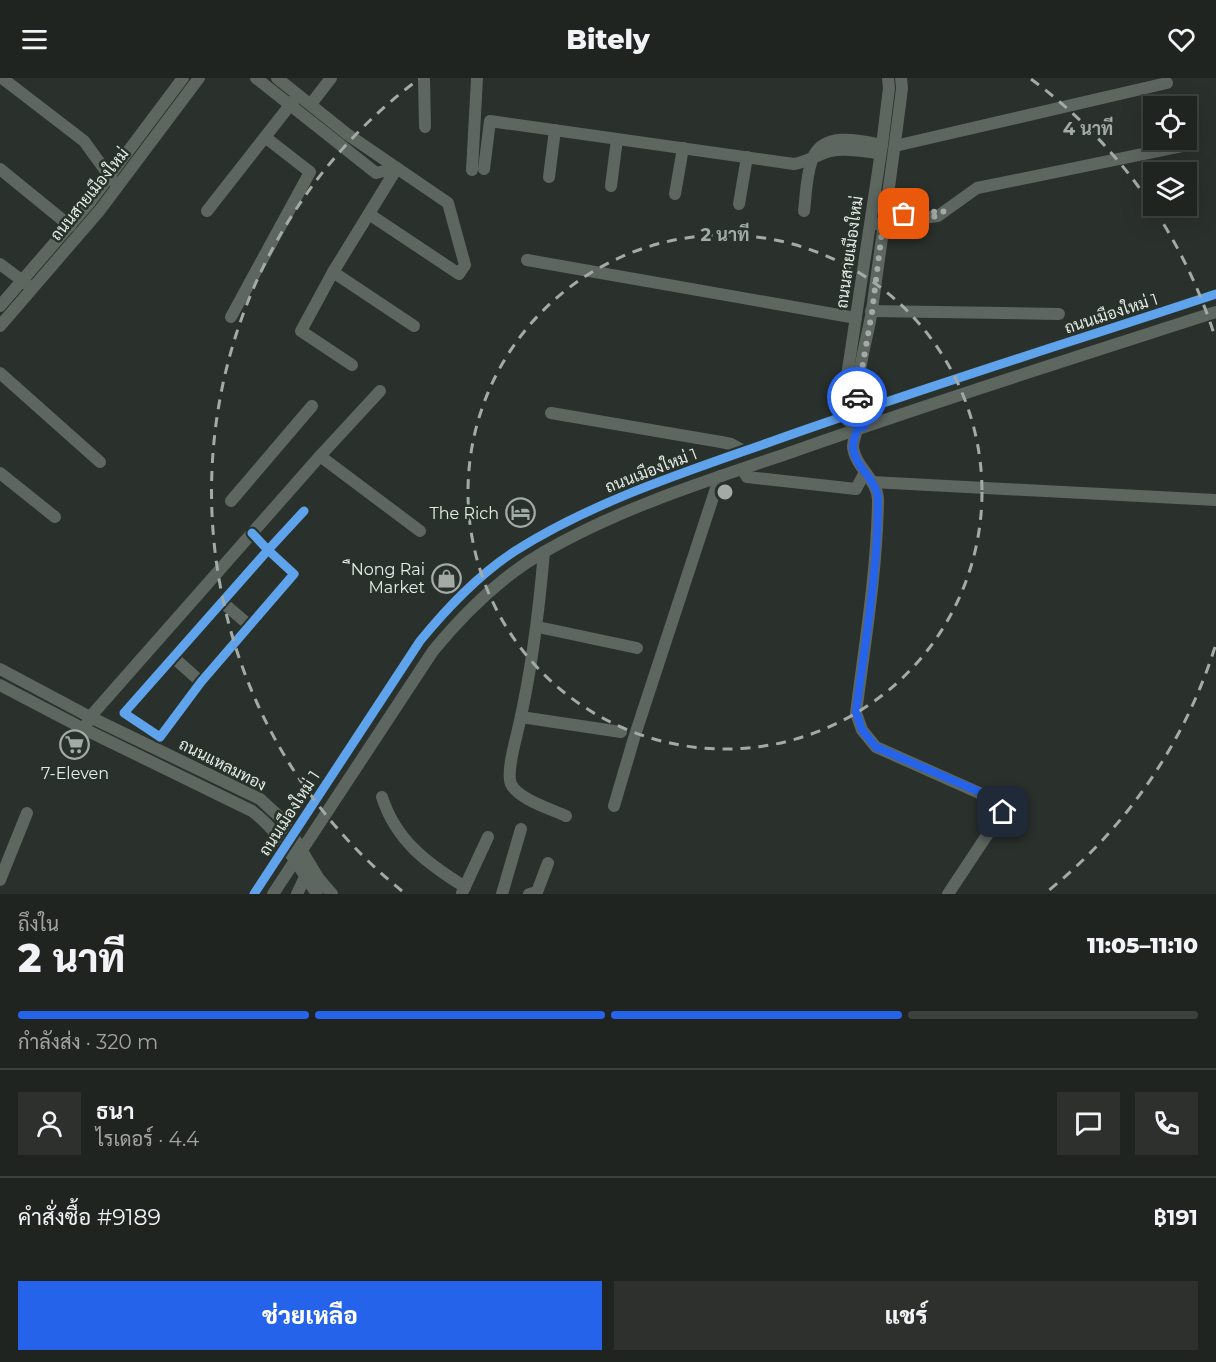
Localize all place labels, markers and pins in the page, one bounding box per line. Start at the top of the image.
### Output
pin [878,188,929,239]
centre of rings [715,482,735,502]
hotel icon: The Rich [504,497,536,529]
place label: The Rich [430,504,499,523]
place label: ืNong Rai Market [342,559,426,597]
shop icon: ืNong Rai Market [430,562,462,594]
supermarket icon: 7-Eleven [59,729,91,761]
place label: 7-Eleven [41,764,109,783]
pin [977,786,1028,837]

